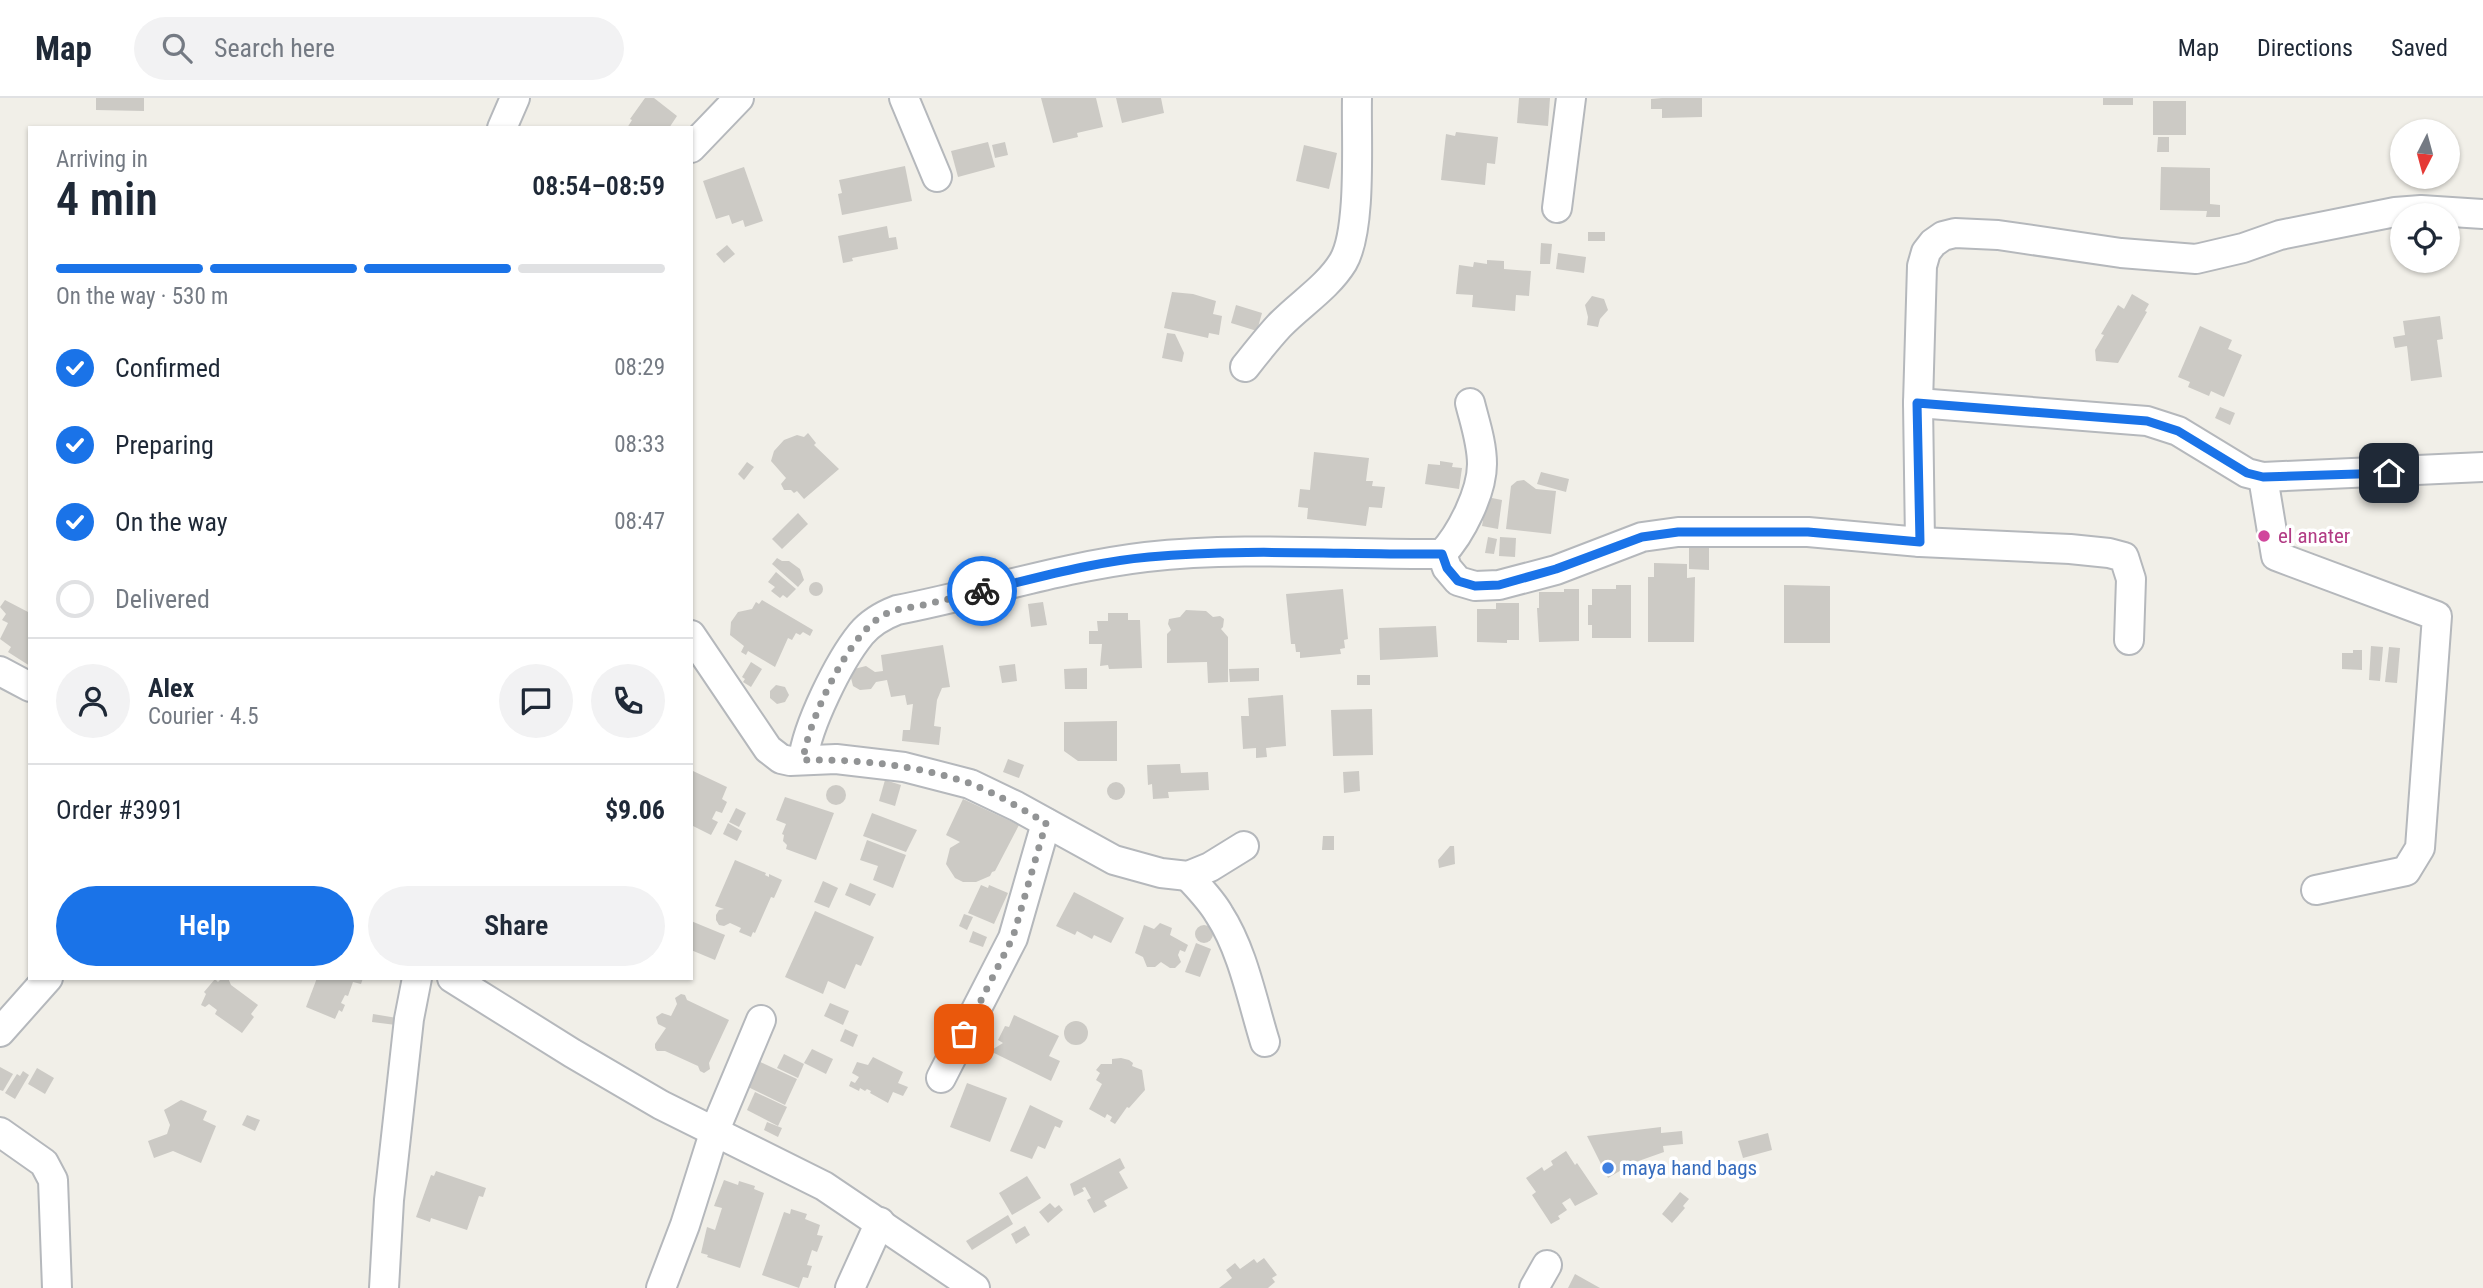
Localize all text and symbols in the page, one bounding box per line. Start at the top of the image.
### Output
search box [134,17,624,80]
text: Map [35,29,92,68]
icon: search [158,29,196,67]
text: Search here [214,33,335,63]
text: Map [2178,34,2219,62]
text: Directions [2257,34,2353,62]
text: Saved [2391,34,2448,62]
north arrow [2390,119,2460,189]
map controls [2390,119,2460,273]
text: Arriving in [56,146,148,173]
text: 08:54–08:59 [532,171,665,201]
text: 4 min [56,172,158,226]
button: locate [2390,203,2460,273]
text: On the way · 530 m [56,283,228,310]
icon: check [56,349,94,387]
text: Confirmed [115,353,221,383]
text: 08:29 [614,354,665,381]
icon: check [56,426,94,464]
text: Preparing [115,430,214,460]
text: 08:33 [614,431,665,458]
pin [2359,443,2419,503]
icon: home [2370,454,2408,492]
icon: check [56,503,94,541]
text: On the way [115,507,228,537]
text: 08:47 [614,508,665,535]
place label: el anater [2278,524,2350,548]
marker: el anater [2256,528,2272,544]
courier [947,556,1017,626]
icon: bike [963,572,1001,610]
text: Delivered [115,584,210,614]
button: person [56,664,130,738]
button: chat [499,664,573,738]
button: phone [591,664,665,738]
text: Alex [148,673,194,703]
text: Courier · 4.5 [148,703,259,730]
text: Order #3991 [56,795,184,825]
text: $9.06 [605,795,665,825]
button: Help [56,886,354,966]
button: Share [368,886,665,966]
pin [934,1004,994,1064]
icon: bag [945,1015,983,1053]
place label: maya hand bags [1622,1156,1757,1180]
marker: maya hand bags [1600,1160,1616,1176]

